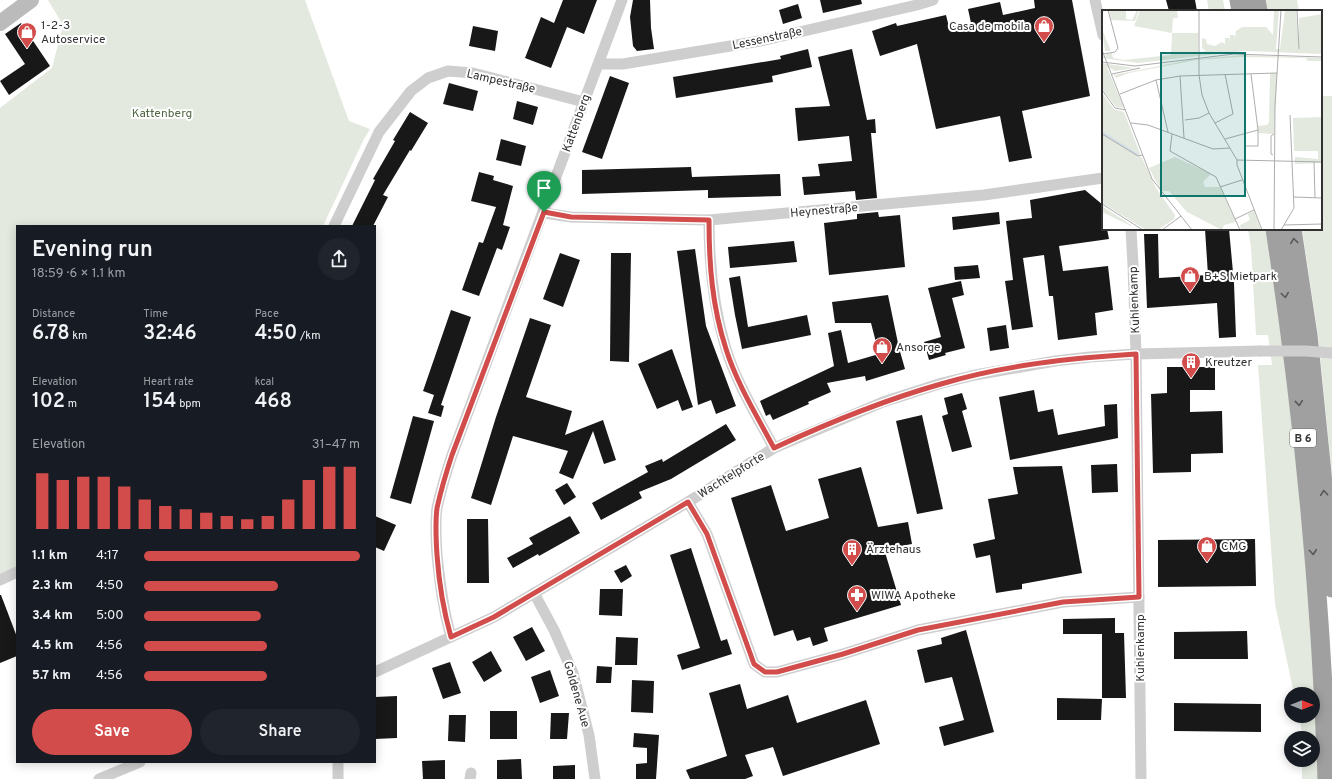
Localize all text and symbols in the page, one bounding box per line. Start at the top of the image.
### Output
inset map [1102,10,1322,230]
shop icon: Casa de mobila [1033,15,1055,43]
place label: 1-2-3 Autoservice [41,18,105,48]
place label: Casa de mobila [949,19,1030,35]
shop icon: 1-2-3 Autoservice [16,21,38,49]
street label: Lessenstraße [731,24,804,54]
street label: Lampestraße [465,66,537,98]
street label: Kattenberg [559,92,595,155]
park label: Kattenberg [132,106,192,122]
pin [527,171,561,212]
icon: arrive [533,177,555,199]
street label: Heynestraße [790,200,859,222]
text: Evening run [32,237,153,264]
button: share [318,238,360,280]
one-way arrow [1290,238,1299,244]
shop icon: B+S Mietpark [1179,265,1201,293]
text: 18:59 · 6 × 1.1 km [32,266,125,282]
street label: Kuhlenkamp [1126,266,1144,334]
place label: B+S Mietpark [1204,269,1277,285]
one-way arrow [1280,292,1289,298]
text: Distance [32,307,75,321]
text: Time [143,307,168,321]
text: Pace [255,307,279,321]
text: 6.78 [32,321,70,347]
text: 32:46 [143,321,197,347]
text: 4:50 [255,321,297,347]
text: km [70,329,87,343]
text: /km [297,329,321,343]
shop icon: Ansorge [871,336,893,364]
place label: Ansorge [896,340,941,356]
building icon: Kreutzer [1180,351,1202,379]
place label: Kreutzer [1205,355,1252,371]
text: Elevation [32,375,77,389]
text: Heart rate [143,375,194,389]
text: kcal [255,375,274,389]
text: 102 [32,389,65,415]
text: 154 [143,389,177,415]
text: 468 [255,389,292,415]
text: m [65,397,77,411]
text: bpm [177,397,201,411]
one-way arrow [1294,399,1303,406]
road number: B 6 [1290,429,1316,447]
text: Elevation [32,437,85,453]
text: 31–47 m [312,437,360,453]
street label: Wachtelpforte [695,449,768,503]
one-way arrow [1320,490,1329,496]
shop icon: CMG [1196,535,1218,563]
building icon: Ärztehaus [841,538,863,566]
place label: CMG [1221,539,1247,555]
place label: Ärztehaus [866,542,921,558]
text: 1.1 km [32,548,68,564]
text: 4:17 [96,548,119,564]
one-way arrow [1308,549,1317,555]
text: 2.3 km [32,578,73,594]
text: 4:50 [96,578,123,594]
pharmacy icon: WIWA Apotheke [846,584,868,612]
place label: WIWA Apotheke [871,588,956,604]
text: 3.4 km [32,608,73,624]
text: 5:00 [96,608,124,624]
street label: Kuhlenkamp [1133,614,1149,682]
text: 4.5 km [32,638,73,654]
text: 4:56 [96,638,123,654]
street label: Goldene Aue [559,659,593,729]
text: 5.7 km [32,668,71,684]
text: 4:56 [96,668,123,684]
north arrow [1284,687,1320,723]
map controls [1284,687,1320,767]
button: Save [32,709,192,755]
button: Share [200,709,360,755]
button: layers [1284,731,1320,767]

